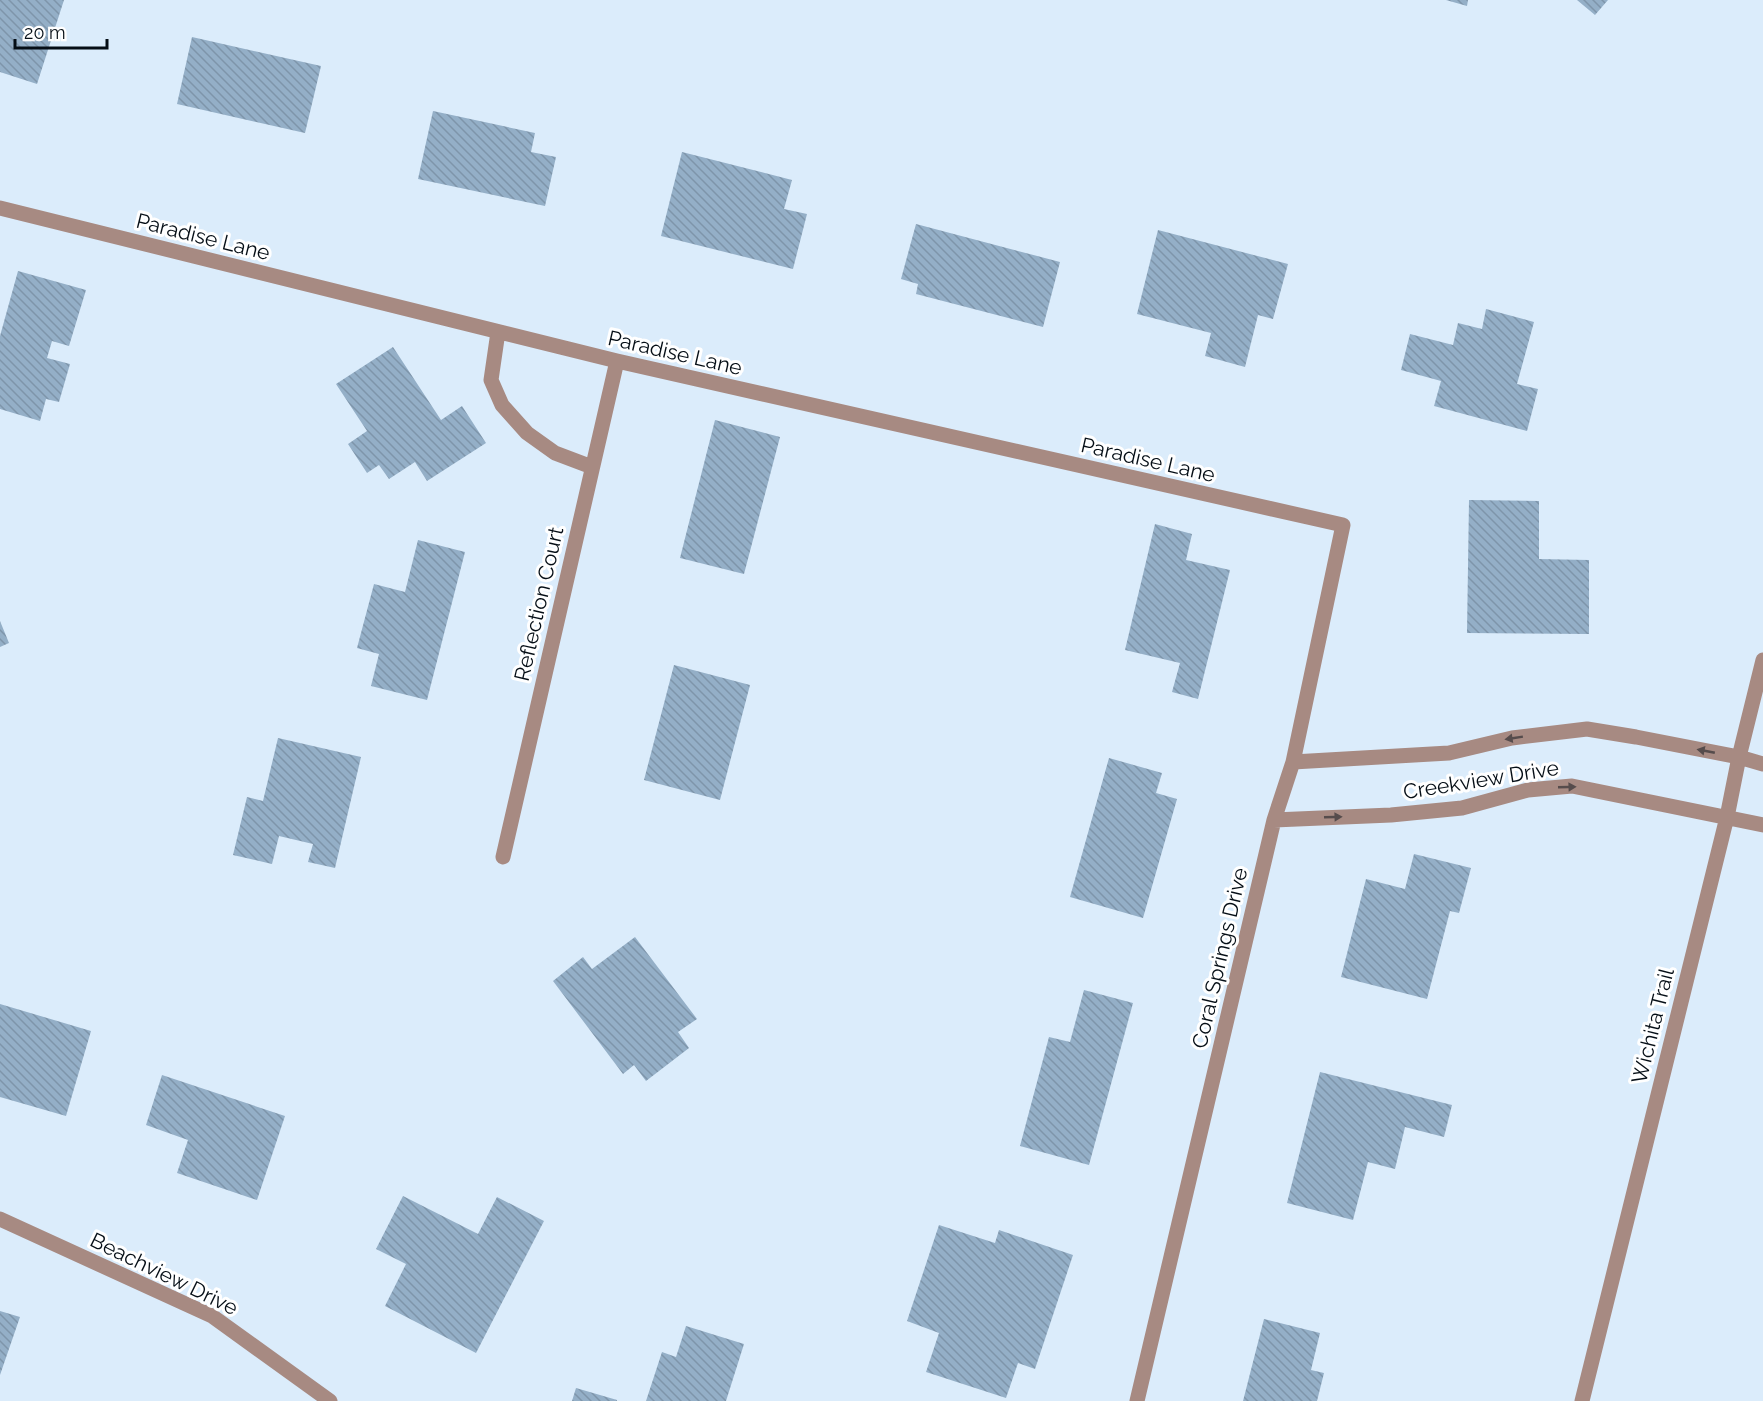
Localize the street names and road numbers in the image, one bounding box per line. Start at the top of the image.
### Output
street label: Paradise Lane [134,208,273,265]
street label: Paradise Lane [606,325,745,380]
street label: Paradise Lane [1079,432,1218,487]
street label: Reflection Court [509,525,568,683]
street label: Creekview Drive [1401,755,1560,804]
street label: Coral Springs Drive [1187,865,1252,1051]
street label: Wichita Trail [1626,965,1679,1086]
street label: Beachview Drive [86,1227,242,1320]

